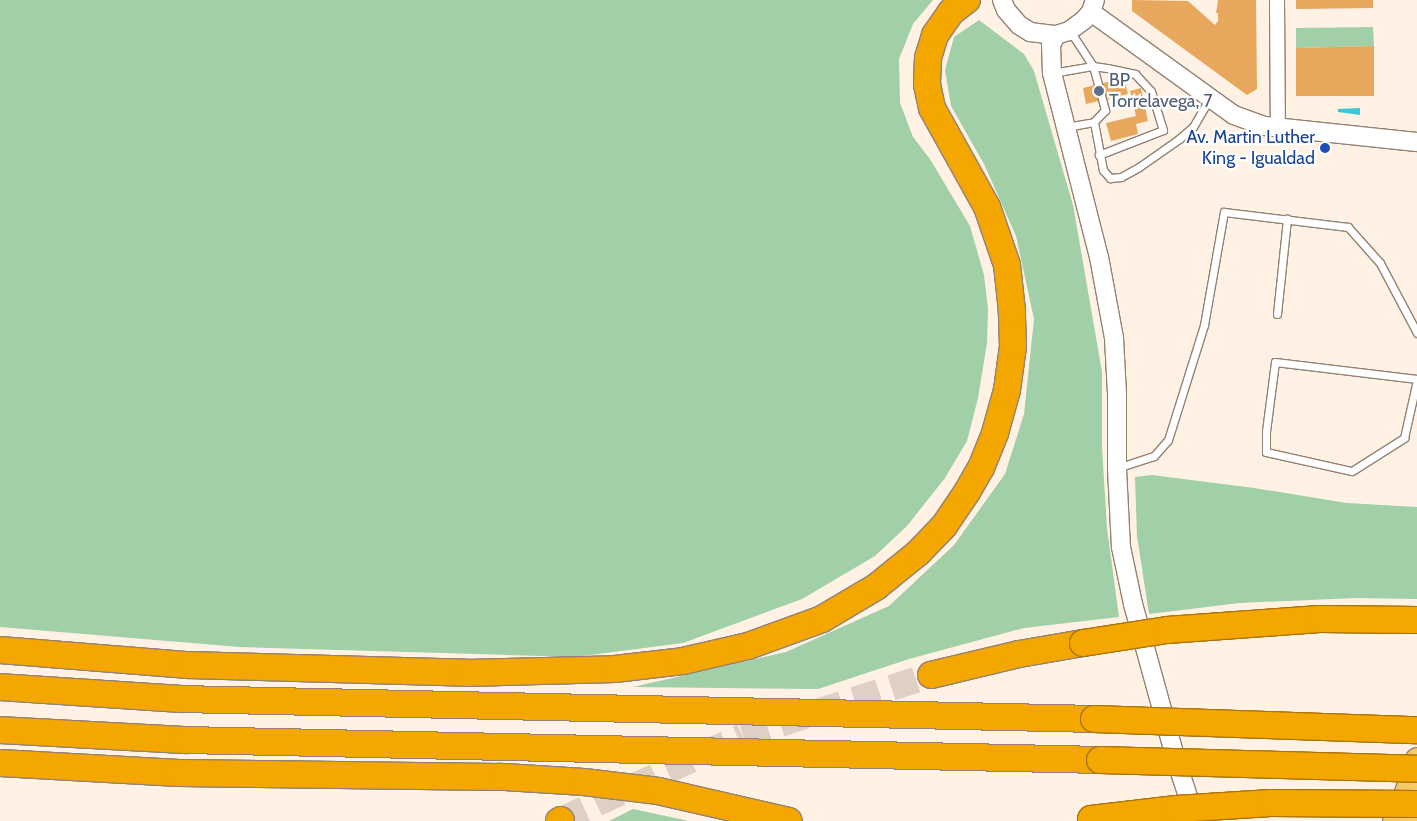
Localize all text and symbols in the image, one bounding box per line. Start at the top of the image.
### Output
place label: BP Torrelavega, 7 [1109,70,1212,112]
marker: BP Torrelavega, 7 [1093,85,1105,97]
place label: Av. Martin Luther King - Igualdad [1187,127,1315,170]
marker: Av. Martin Luther King - Igualdad [1319,142,1331,154]

